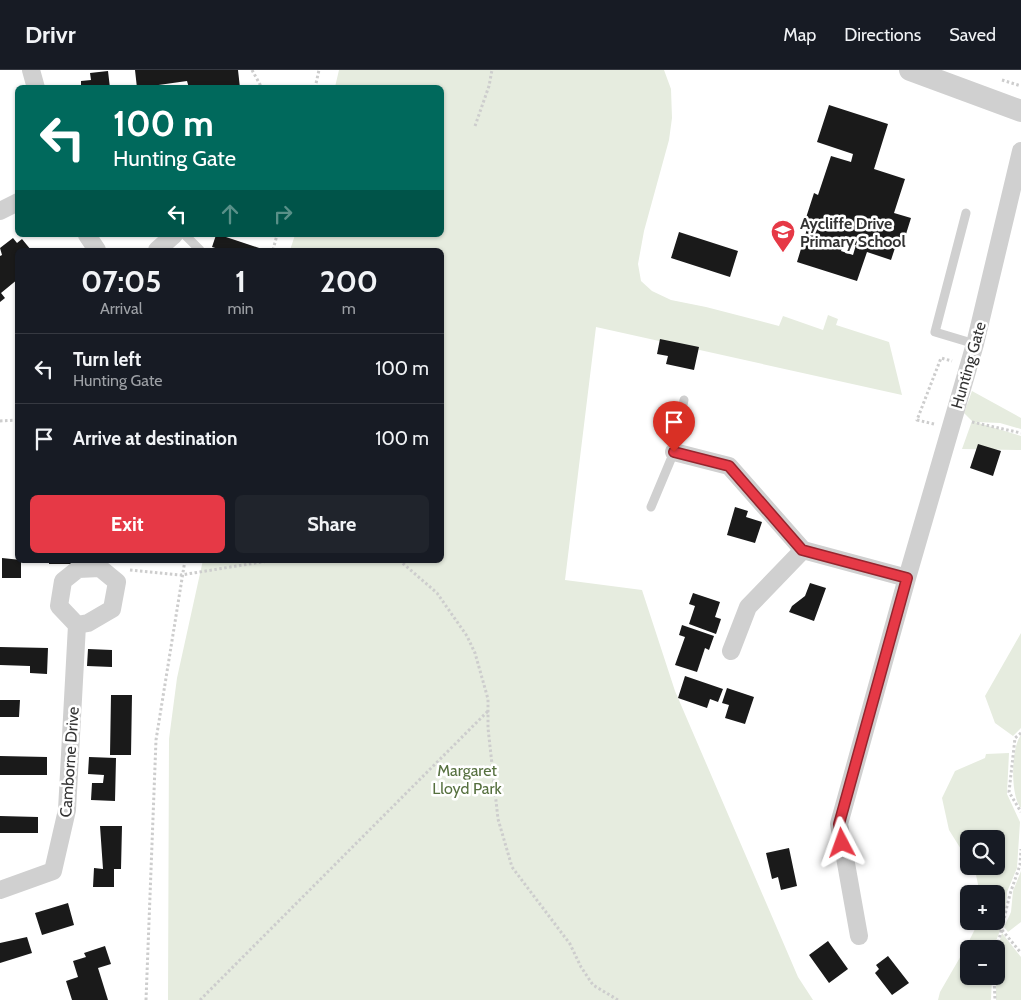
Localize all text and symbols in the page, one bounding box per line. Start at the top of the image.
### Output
text: Drivr [25,20,76,49]
text: Map [783,24,816,46]
text: Directions [844,24,921,46]
text: Saved [949,24,996,46]
text: 100 m [113,102,214,145]
icon: left [30,105,95,170]
text: Hunting Gate [113,145,236,172]
icon: left [163,200,191,228]
icon: ahead [216,200,244,228]
icon: right [269,200,297,228]
place label: Aycliffe Drive Primary School [800,214,906,251]
school or university icon: Aycliffe Drive Primary School [770,219,796,253]
text: 07:05 [81,263,161,300]
text: 1 [235,263,246,300]
text: 200 [320,263,378,300]
text: Arrival [100,299,143,318]
text: min [227,299,254,318]
text: m [342,299,356,318]
street label: Hunting Gate [947,320,990,411]
text: Turn left [73,348,141,371]
icon: left [30,355,58,383]
text: 100 m [375,357,429,380]
text: Hunting Gate [73,371,162,390]
pin [653,401,695,452]
icon: arrive [660,408,688,436]
icon: arrive [30,425,58,453]
text: Arrive at destination [73,427,237,450]
text: 100 m [375,427,429,450]
button: Exit [30,495,225,553]
button: Share [235,495,429,553]
street label: Camborne Drive [56,706,83,818]
park label: Margaret Lloyd Park [432,761,503,798]
position arrow [815,816,867,868]
map controls [960,830,1005,985]
button: search [960,830,1005,875]
button: + [960,885,1005,930]
button: − [960,940,1005,985]

